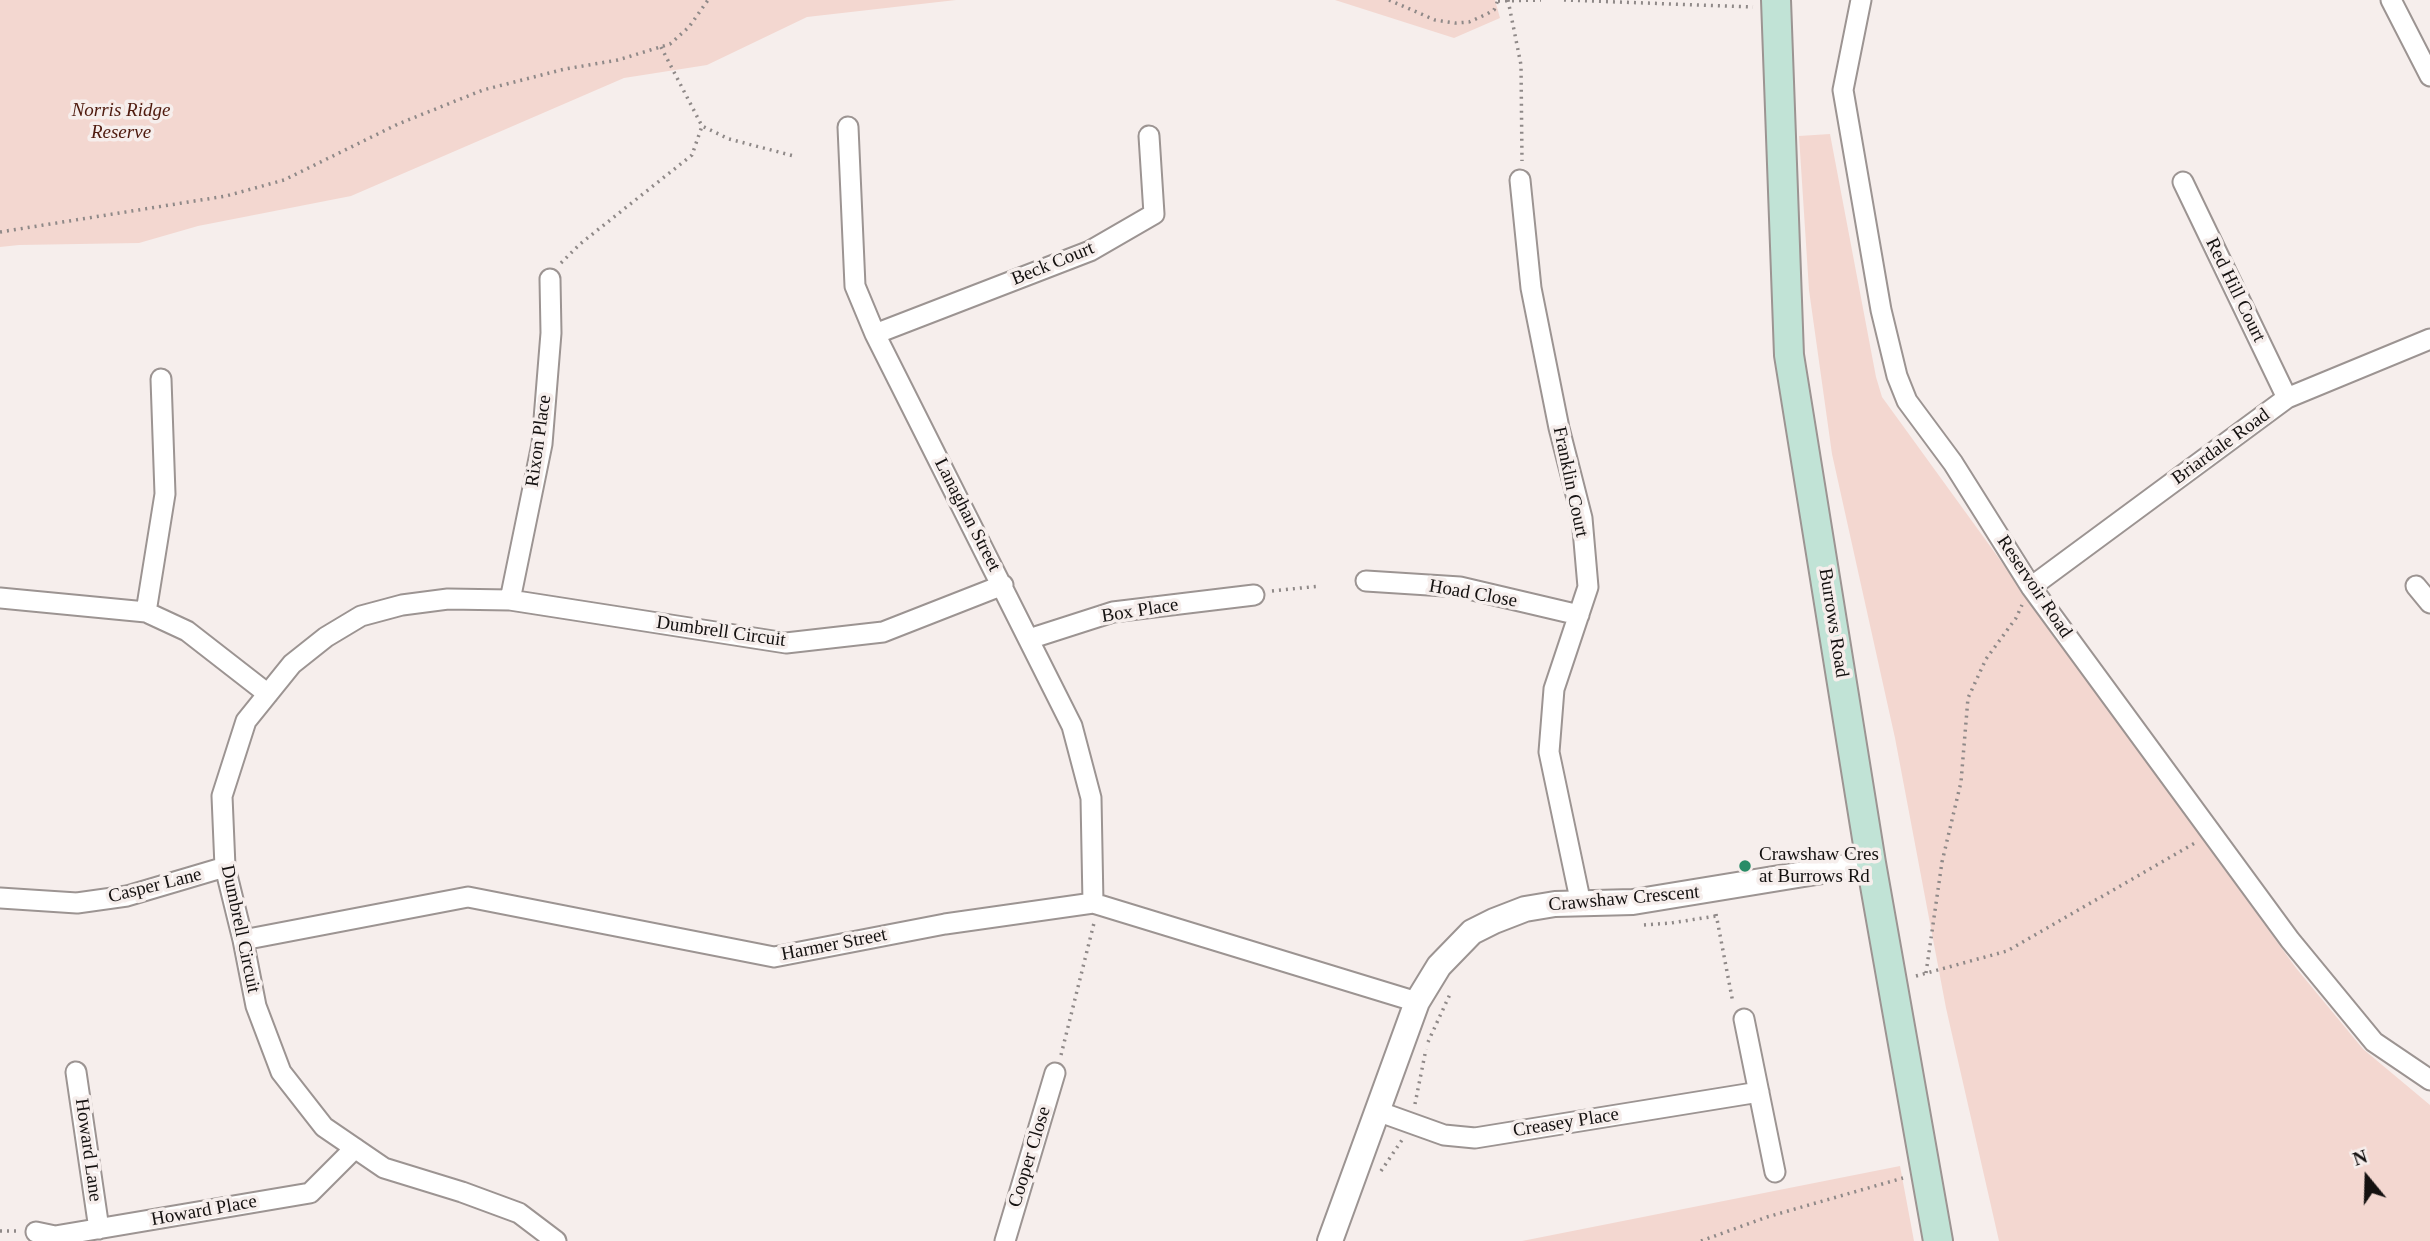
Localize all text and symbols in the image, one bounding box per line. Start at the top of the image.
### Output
park label: Norris Ridge Reserve [72,100,170,144]
street label: Red Hill Court [2200,234,2270,346]
street label: Beck Court [1008,237,1098,291]
street label: Rixon Place [521,394,557,488]
street label: Briardale Road [2168,404,2274,490]
street label: Franklin Court [1547,425,1593,539]
street label: Lanaghan Street [929,455,1005,575]
street label: Reservoir Road [1991,531,2077,643]
street label: Burrows Road [1813,567,1853,679]
street label: Hoad Close [1427,575,1519,613]
street label: Box Place [1100,594,1180,628]
street label: Dumbrell Circuit [655,612,787,652]
place label: Crawshaw Cres at Burrows Rd [1759,844,1879,888]
marker: Crawshaw Cres at Burrows Rd [1737,858,1753,874]
street label: Casper Lane [106,863,204,909]
street label: Dumbrell Circuit [215,863,265,995]
street label: Crawshaw Crescent [1548,881,1700,917]
street label: Harmer Street [779,924,889,966]
street label: Howard Lane [69,1097,107,1203]
street label: Creasey Place [1511,1103,1621,1143]
street label: Cooper Close [1004,1104,1056,1210]
north arrow [2332,1143,2402,1213]
text: N [2350,1146,2370,1170]
street label: Howard Place [149,1190,259,1232]

